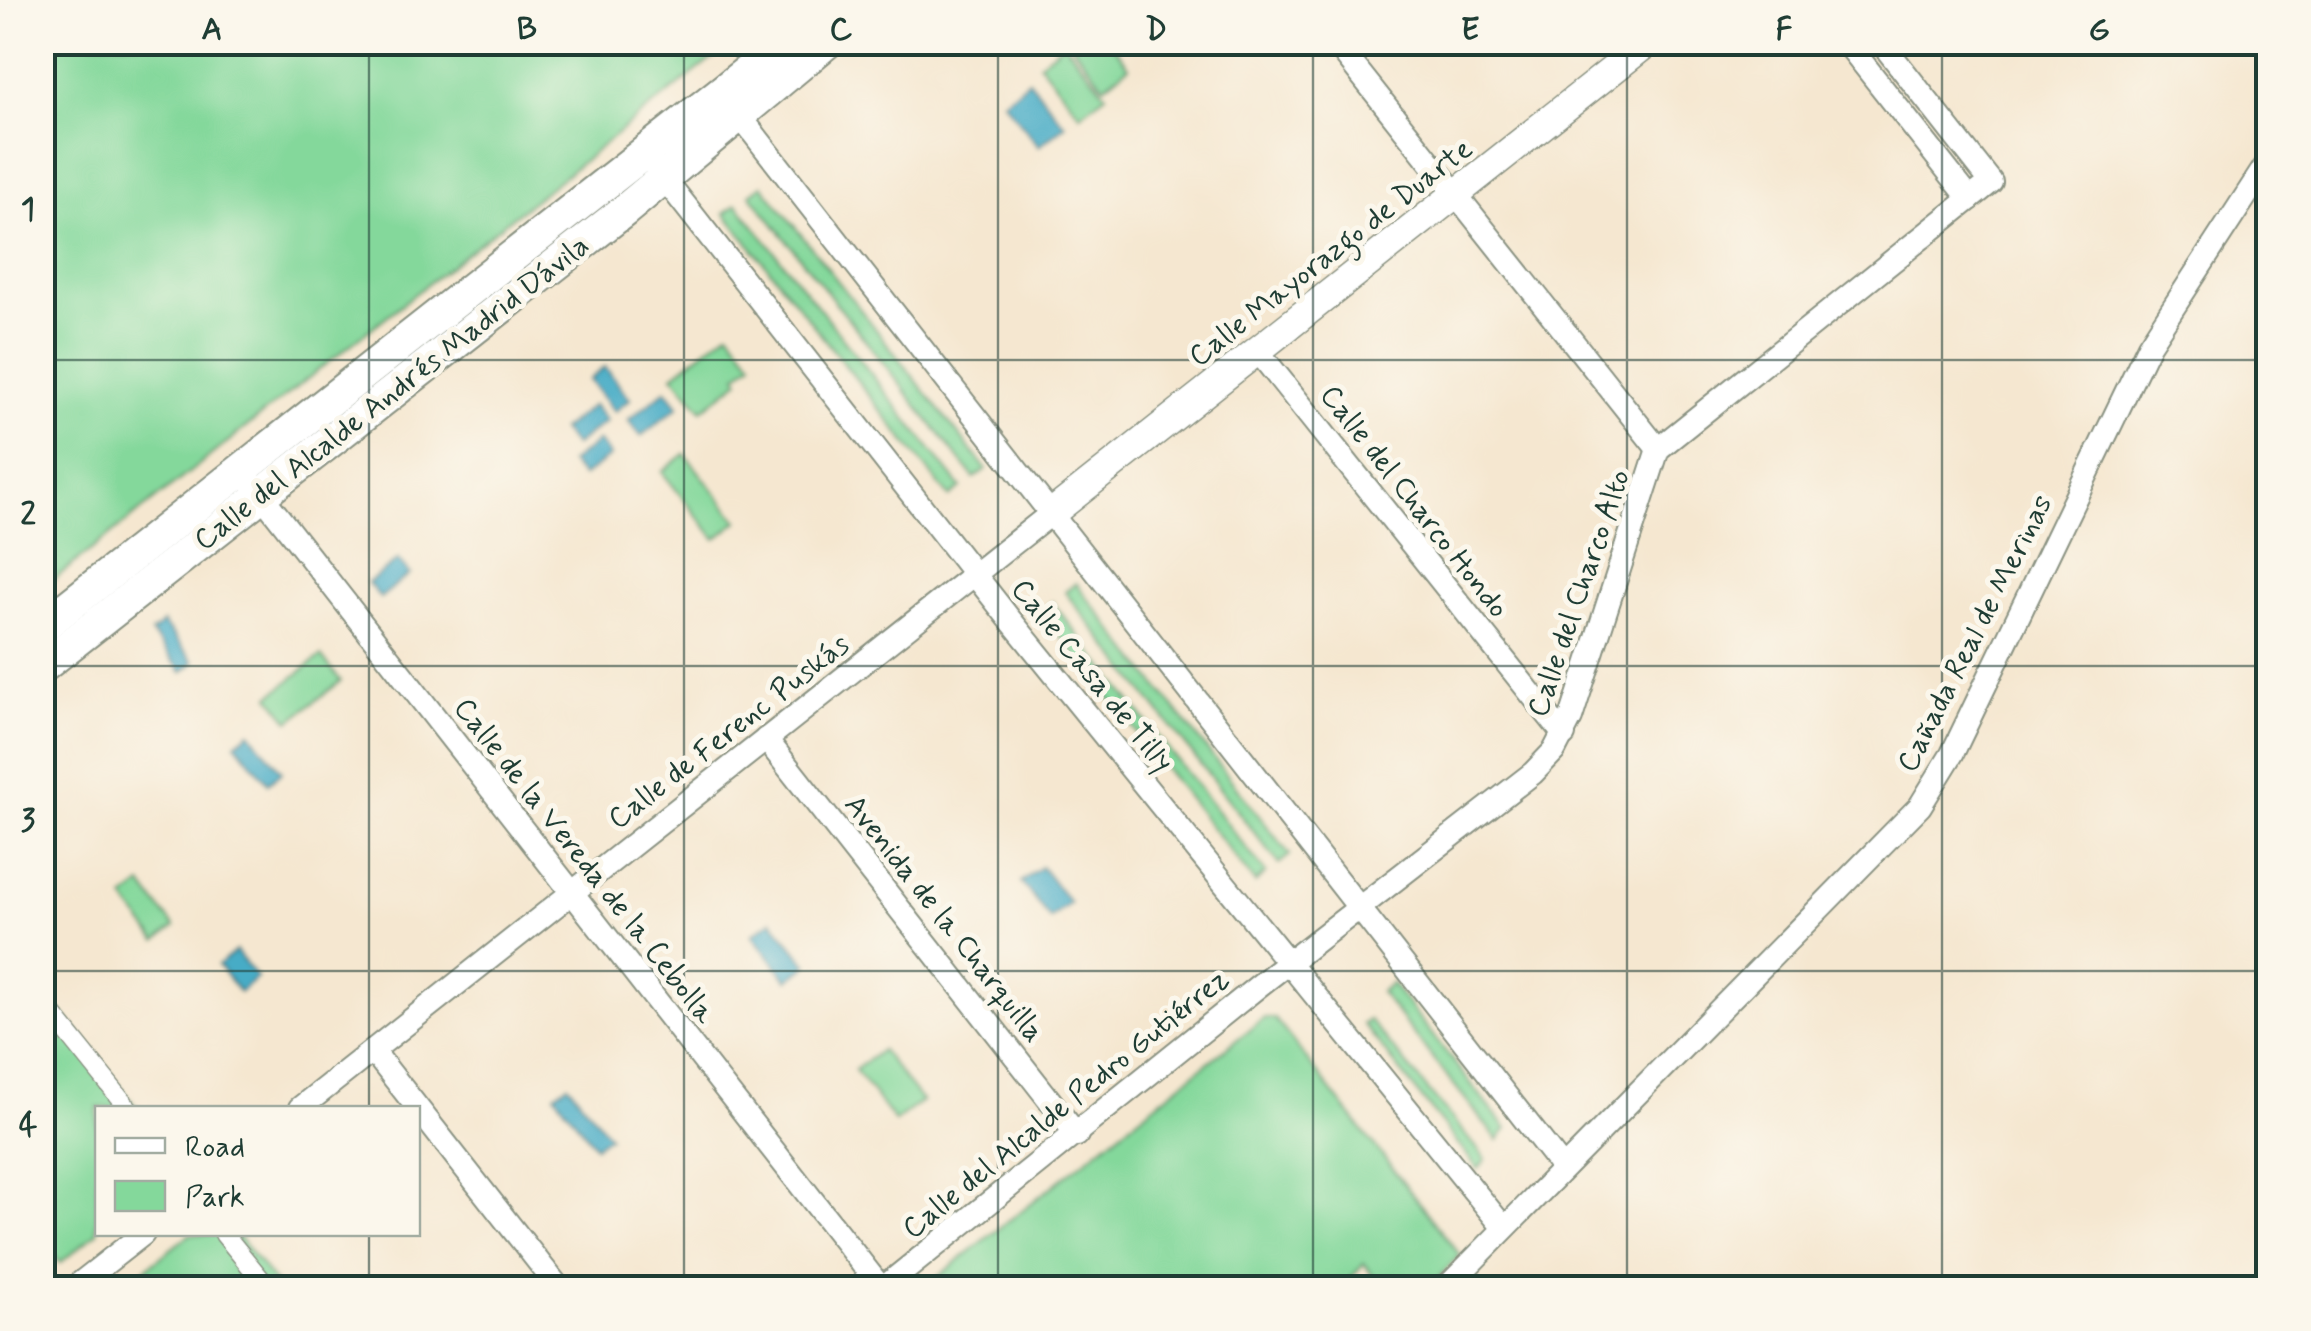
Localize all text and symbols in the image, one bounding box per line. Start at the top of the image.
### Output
text: A [202,9,222,51]
text: B [517,9,537,51]
text: C [830,9,853,51]
text: D [1145,9,1167,51]
text: E [1461,9,1480,51]
text: F [1776,9,1793,51]
text: G [2088,9,2110,51]
street label: Calle Mayorazgo de Duarte [1181,130,1483,379]
text: 1 [21,189,35,231]
street label: Calle del Alcalde Andrés Madrid Dávila [186,227,598,560]
street label: Calle del Charco Hondo [1311,377,1517,626]
street label: Calle del Charco Alto [1519,465,1640,722]
street label: Cañada Real de Merinas [1888,488,2062,779]
text: 2 [20,494,36,536]
street label: Calle Casa de Tilly [1002,571,1182,781]
street label: Calle de Ferenc Puskás [600,626,858,839]
street label: Calle de la Vereda de la Cebolla [444,690,724,1033]
street label: Avenida de la Charquilla [835,787,1053,1051]
text: 3 [21,800,36,842]
street label: Calle del Alcalde Pedro Gutiérrez [895,960,1237,1248]
text: 4 [19,1105,38,1147]
legend [95,1106,420,1236]
text: Road [185,1128,245,1167]
text: Park [185,1178,245,1217]

